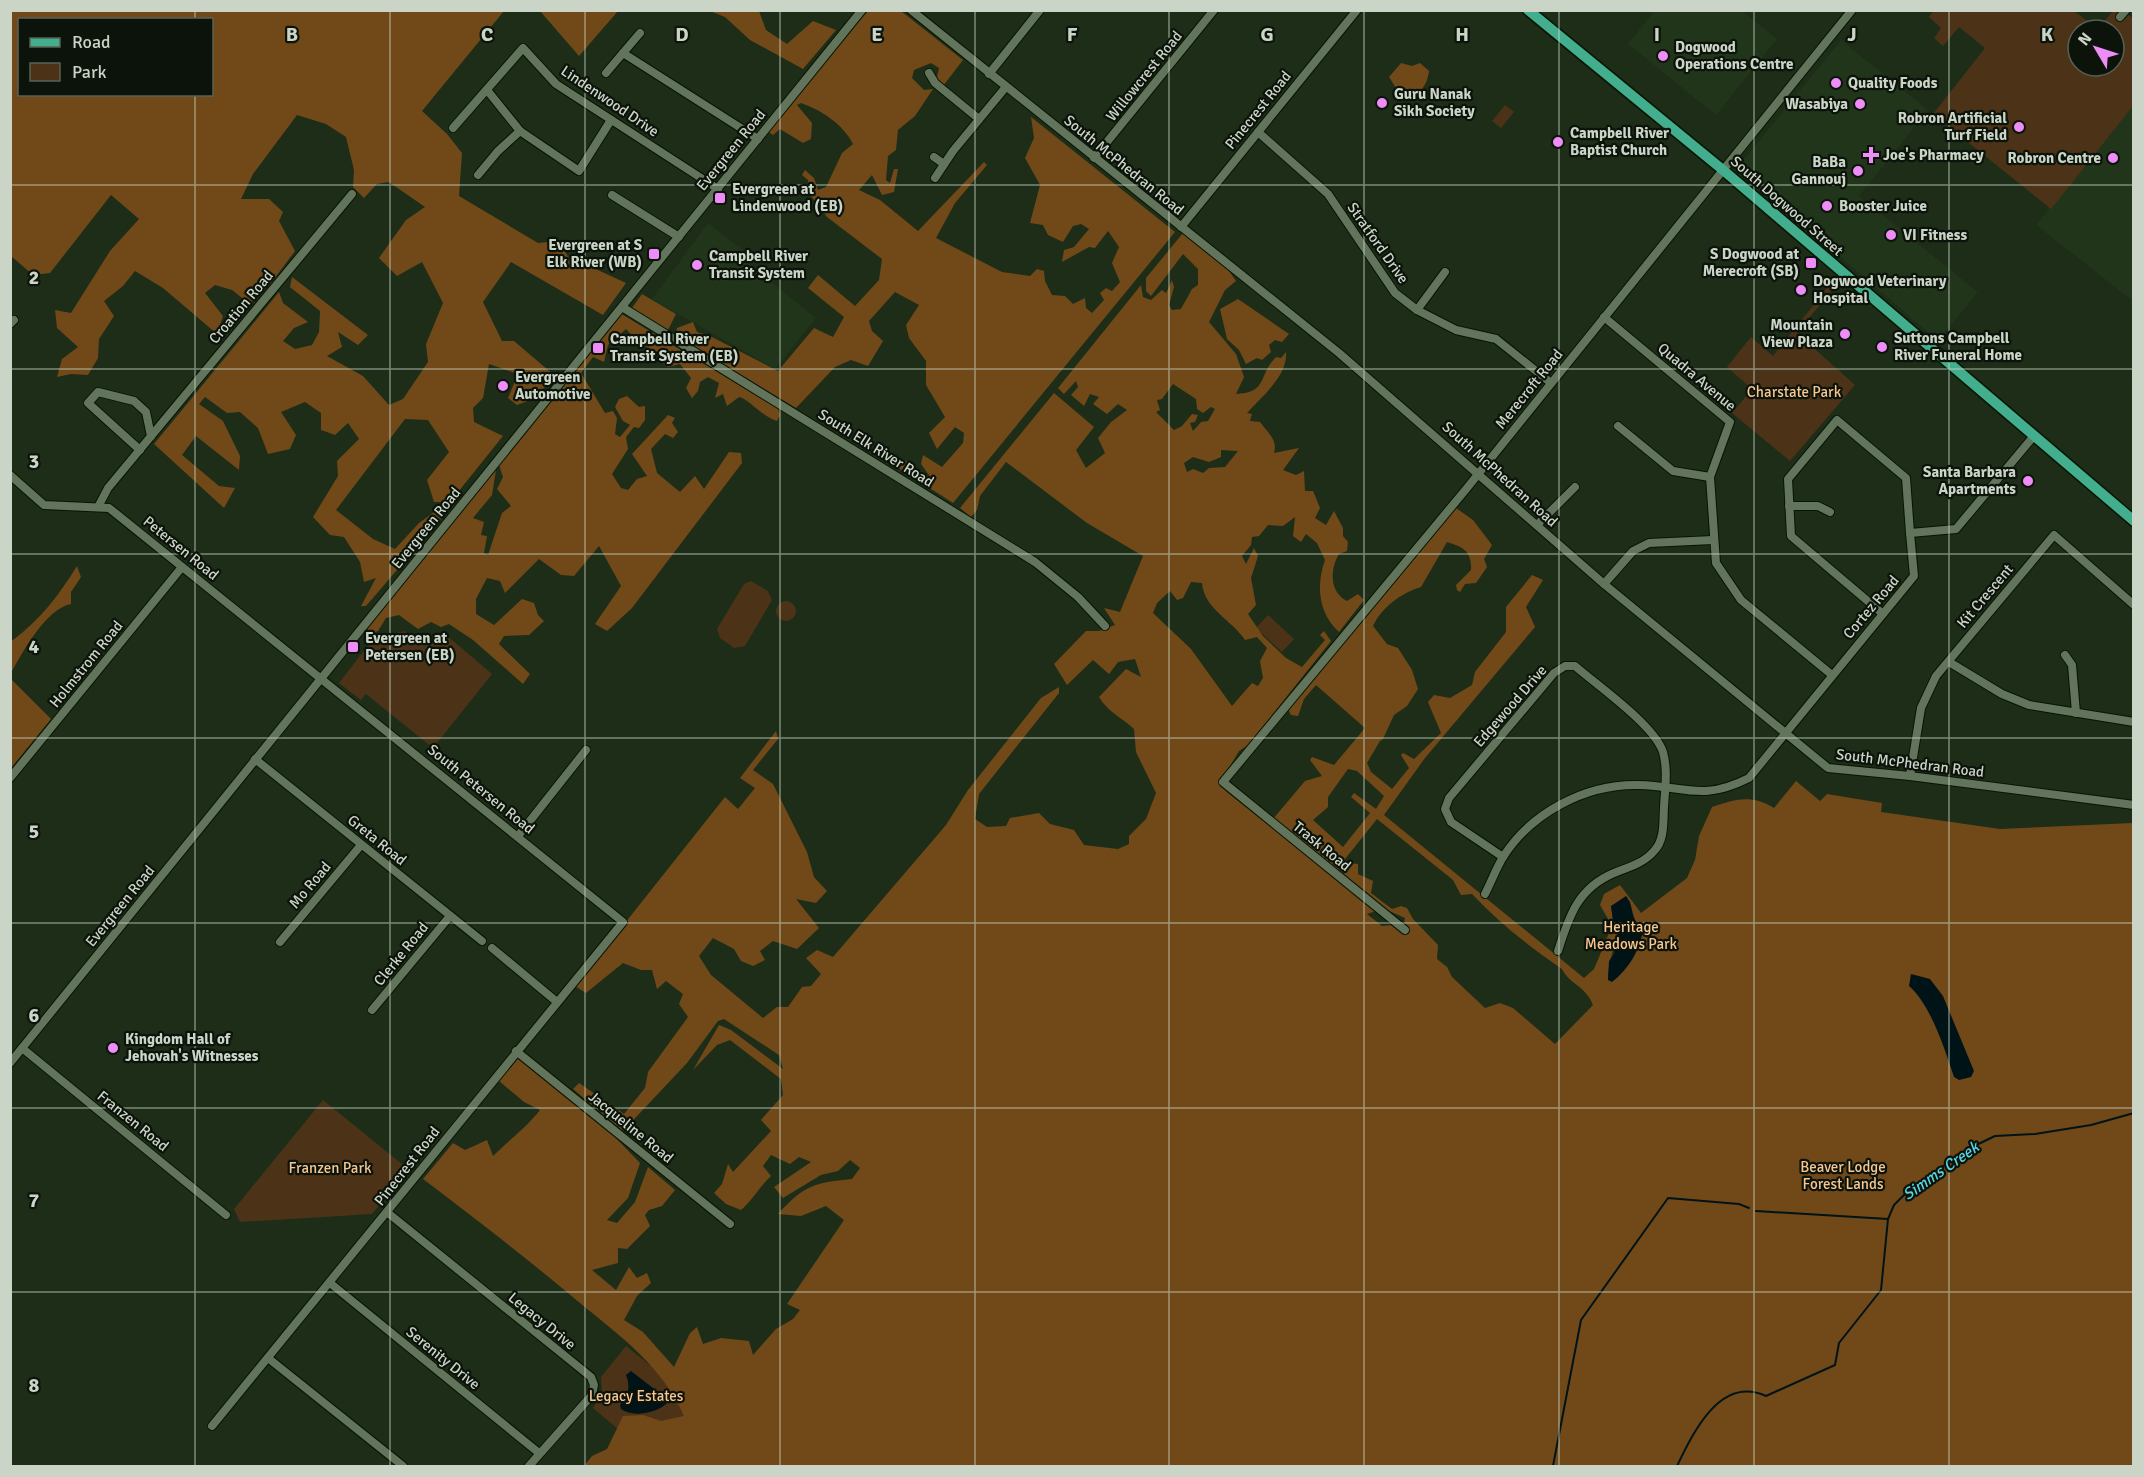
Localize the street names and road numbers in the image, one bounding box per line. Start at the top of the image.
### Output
street label: Willowcrest Road [1102,27,1186,125]
street label: Lindenwood Drive [558,62,662,140]
street label: Pinecrest Road [1221,67,1295,153]
street label: Evergreen Road [693,106,769,194]
street label: South McPhedran Road [1060,111,1188,219]
street label: South Dogwood Street [1727,152,1847,260]
street label: Stratford Drive [1343,199,1413,287]
street label: Croation Road [205,267,277,347]
street label: Quadra Avenue [1654,339,1740,415]
street label: Merecroft Road [1491,345,1567,433]
street label: South Elk River Road [815,405,937,491]
street label: South McPhedran Road [1439,417,1561,531]
street label: Evergreen Road [388,484,464,572]
street label: Petersen Road [140,512,222,584]
street label: Kit Crescent [1953,560,2017,632]
street label: Cortez Road [1839,572,1903,642]
street label: Holmstrom Road [45,617,127,711]
street label: Edgewood Drive [1470,661,1550,751]
street label: South Petersen Road [424,740,538,838]
street label: South McPhedran Road [1835,745,1985,781]
street label: Greta Road [344,811,410,869]
street label: Trask Road [1289,817,1355,875]
street label: Mo Road [285,858,335,912]
street label: Evergreen Road [82,862,158,950]
street label: Clerke Road [370,919,432,989]
street label: Franzen Road [94,1087,172,1155]
street label: Jacqueline Road [585,1087,677,1167]
street label: Pinecrest Road [371,1123,443,1209]
street label: Legacy Drive [505,1288,579,1354]
street label: Serenity Drive [402,1323,484,1393]

